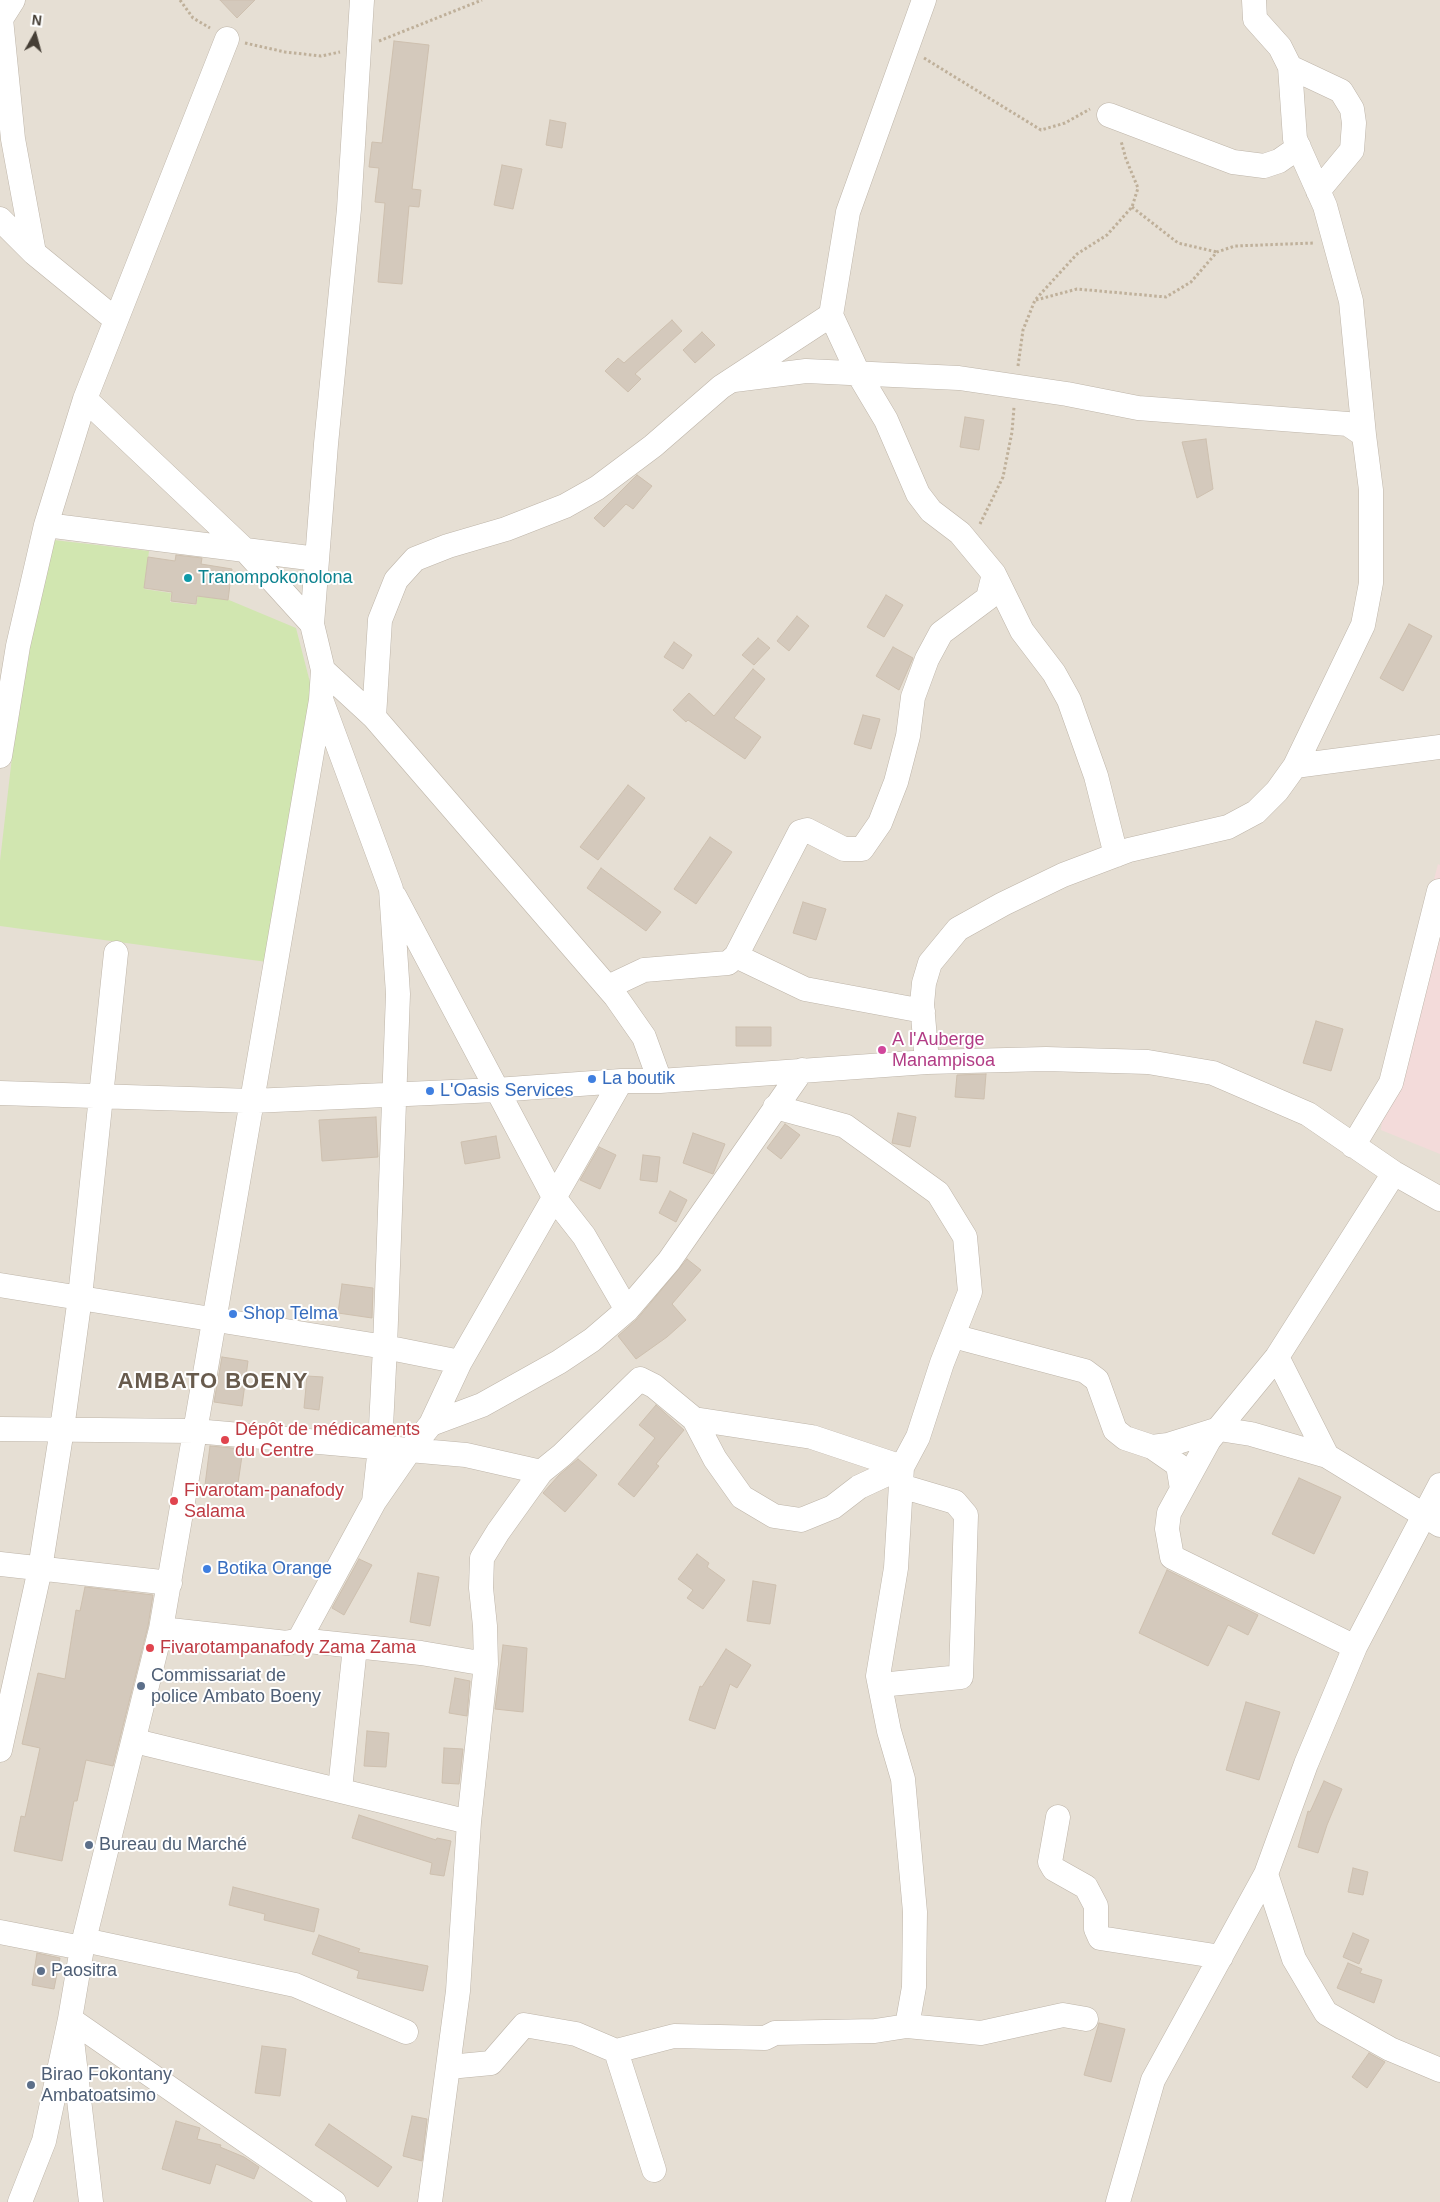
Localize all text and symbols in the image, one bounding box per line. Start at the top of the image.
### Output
north arrow [10,10,60,60]
text: N [31,12,43,29]
place label: Tranompokonolona [198,567,352,589]
marker: Tranompokonolona [182,572,194,584]
place label: A l'Auberge Manampisoa [892,1029,995,1072]
marker: A l'Auberge Manampisoa [876,1044,888,1056]
place label: La boutik [602,1068,675,1090]
marker: La boutik [586,1073,598,1085]
place label: L'Oasis Services [440,1080,573,1102]
marker: L'Oasis Services [424,1085,436,1097]
place label: Shop Telma [243,1303,338,1325]
marker: Shop Telma [227,1308,239,1320]
district label: AMBATO BOENY [116,1369,310,1395]
place label: Dépôt de médicaments du Centre [235,1419,420,1462]
marker: Dépôt de médicaments du Centre [219,1434,231,1446]
place label: Fivarotam-panafody Salama [184,1480,344,1522]
marker: Fivarotam-panafody Salama [168,1495,180,1507]
place label: Botika Orange [217,1558,332,1580]
marker: Botika Orange [201,1563,213,1575]
place label: Fivarotampanafody Zama Zama [160,1637,416,1659]
marker: Fivarotampanafody Zama Zama [144,1642,156,1654]
place label: Commissariat de police Ambato Boeny [151,1665,321,1708]
marker: Commissariat de police Ambato Boeny [135,1680,147,1692]
place label: Bureau du Marché [99,1834,247,1856]
marker: Bureau du Marché [83,1839,95,1851]
place label: Paositra [51,1960,117,1982]
marker: Paositra [35,1965,47,1977]
place label: Birao Fokontany Ambatoatsimo [41,2064,172,2106]
marker: Birao Fokontany Ambatoatsimo [25,2079,37,2091]

